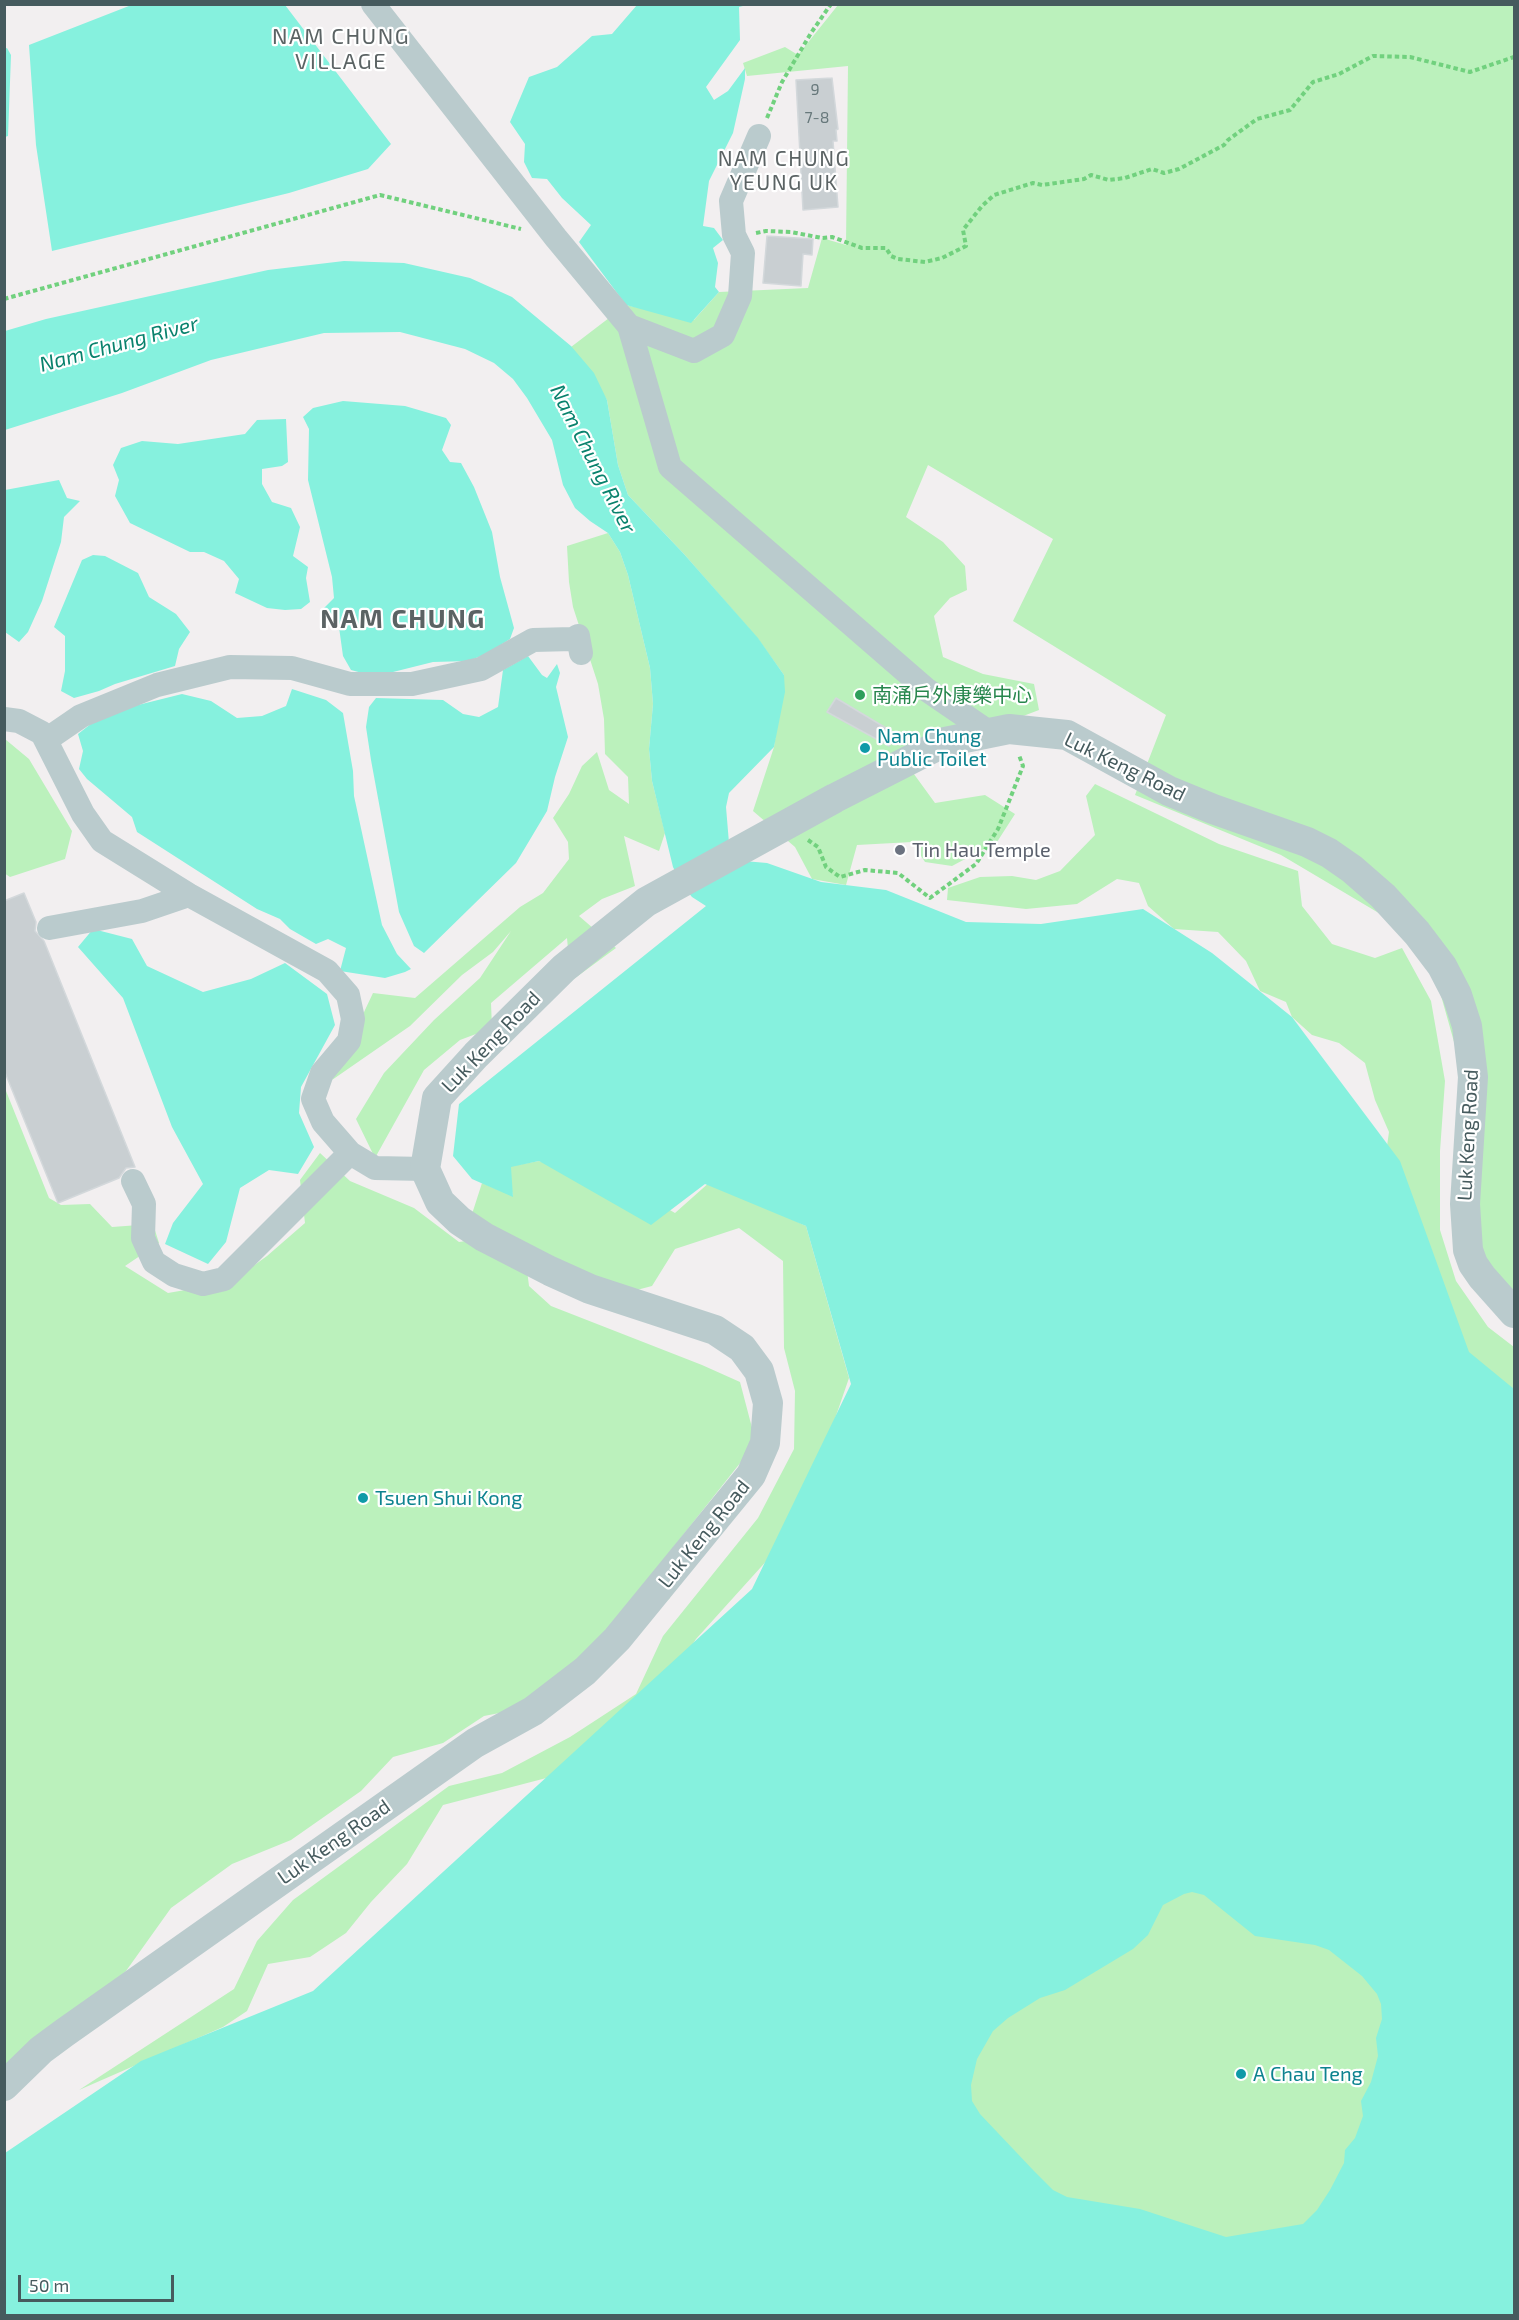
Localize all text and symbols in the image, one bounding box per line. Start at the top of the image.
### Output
district label: NAM CHUNG VILLAGE [272,24,410,76]
house number: 9 [810,80,820,100]
house number: 7-8 [805,108,829,128]
district label: NAM CHUNG YEUNG UK [718,146,850,196]
water label: Nam Chung River [37,311,201,377]
water label: Nam Chung River [545,380,641,538]
district label: NAM CHUNG [320,603,486,635]
place label: 南涌戶外康樂中心 [872,683,1032,707]
marker: 南涌戶外康樂中心 [853,688,867,702]
place label: Nam Chung Public Toilet [877,724,987,771]
street label: Luk Keng Road [1060,727,1190,807]
marker: Nam Chung Public Toilet [858,741,872,755]
place label: Tin Hau Temple [912,838,1051,862]
marker: Tin Hau Temple [893,843,907,857]
street label: Luk Keng Road [437,986,545,1098]
street label: Luk Keng Road [1453,1069,1483,1201]
street label: Luk Keng Road [653,1475,755,1593]
place label: Tsuen Shui Kong [375,1486,522,1510]
marker: Tsuen Shui Kong [356,1491,370,1505]
street label: Luk Keng Road [273,1794,395,1890]
place label: A Chau Teng [1253,2062,1363,2086]
marker: A Chau Teng [1234,2067,1248,2081]
scale bar [21,2263,177,2301]
text: 50 m [29,2274,69,2296]

